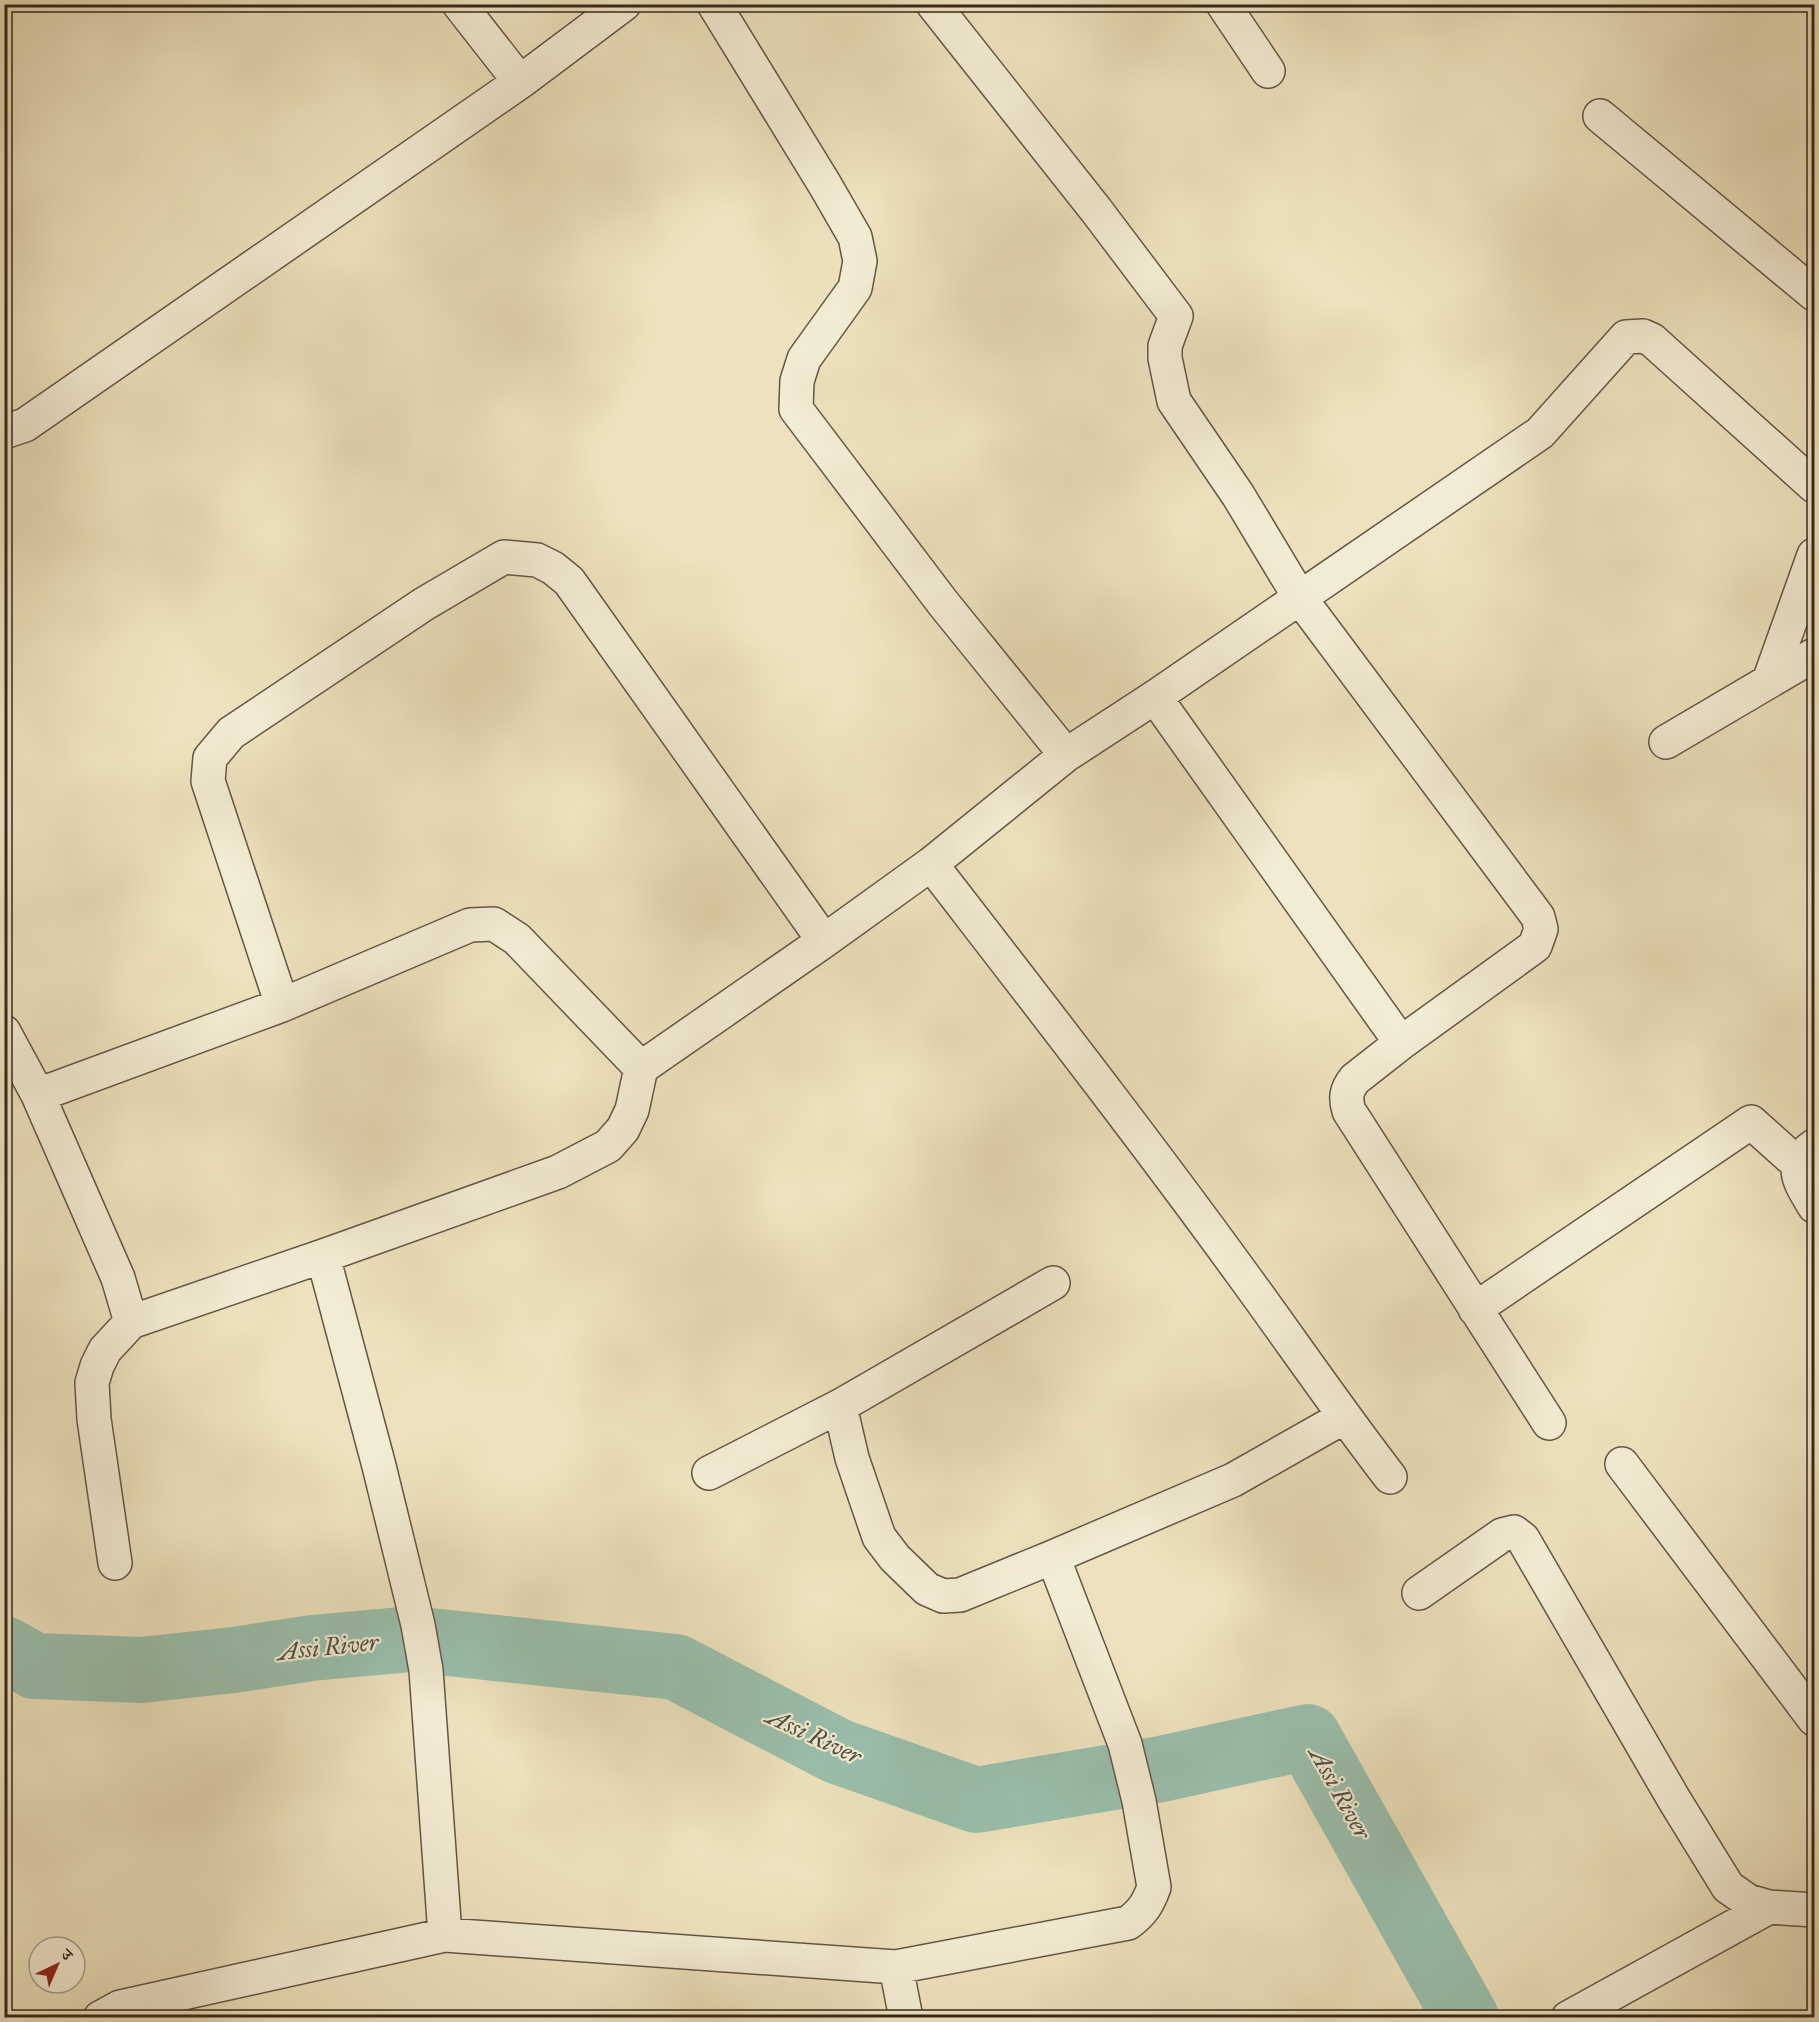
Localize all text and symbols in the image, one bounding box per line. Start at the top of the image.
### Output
water label: Assi River [273,1627,382,1668]
water label: Assi River [759,1700,868,1772]
water label: Assi River [1301,1739,1379,1846]
north arrow [27,1935,87,1995]
text: उ [57,1944,78,1966]

